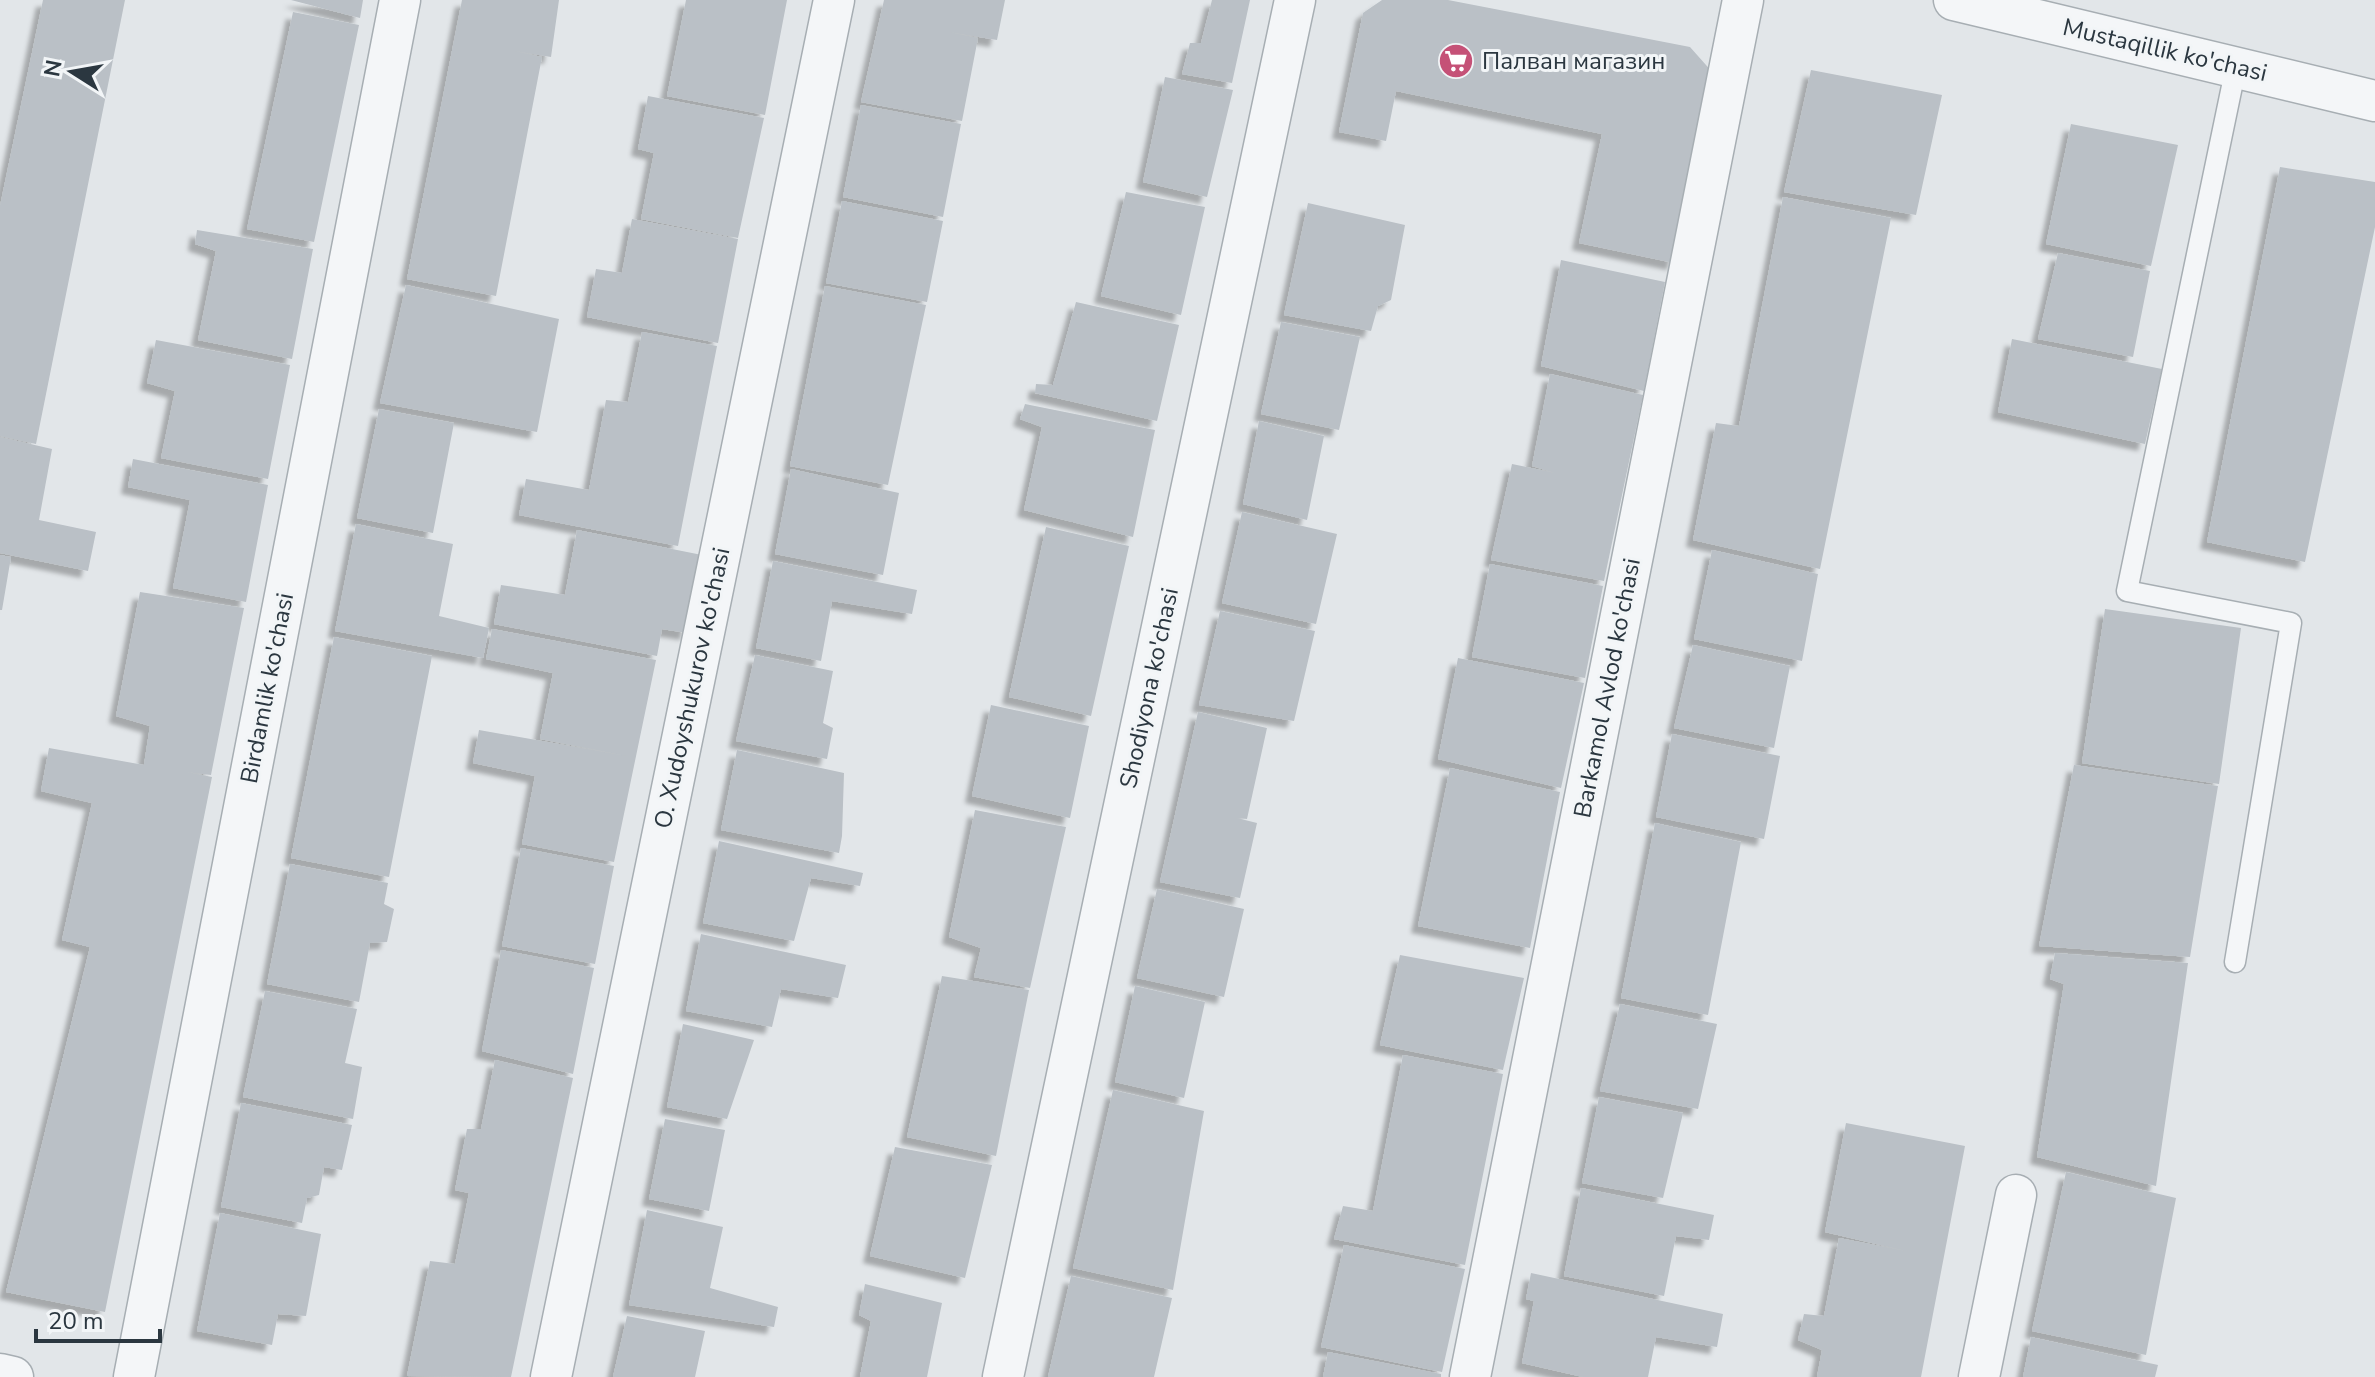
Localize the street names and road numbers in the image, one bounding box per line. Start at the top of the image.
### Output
street label: Mustaqillik ko'chasi [2060,11,2270,89]
street label: O. Xudoyshukurov ko'chasi [647,544,737,832]
street label: Barkamol Avlod ko'chasi [1566,555,1648,821]
street label: Shodiyona ko'chasi [1112,585,1186,791]
street label: Birdamlik ko'chasi [233,590,301,786]

